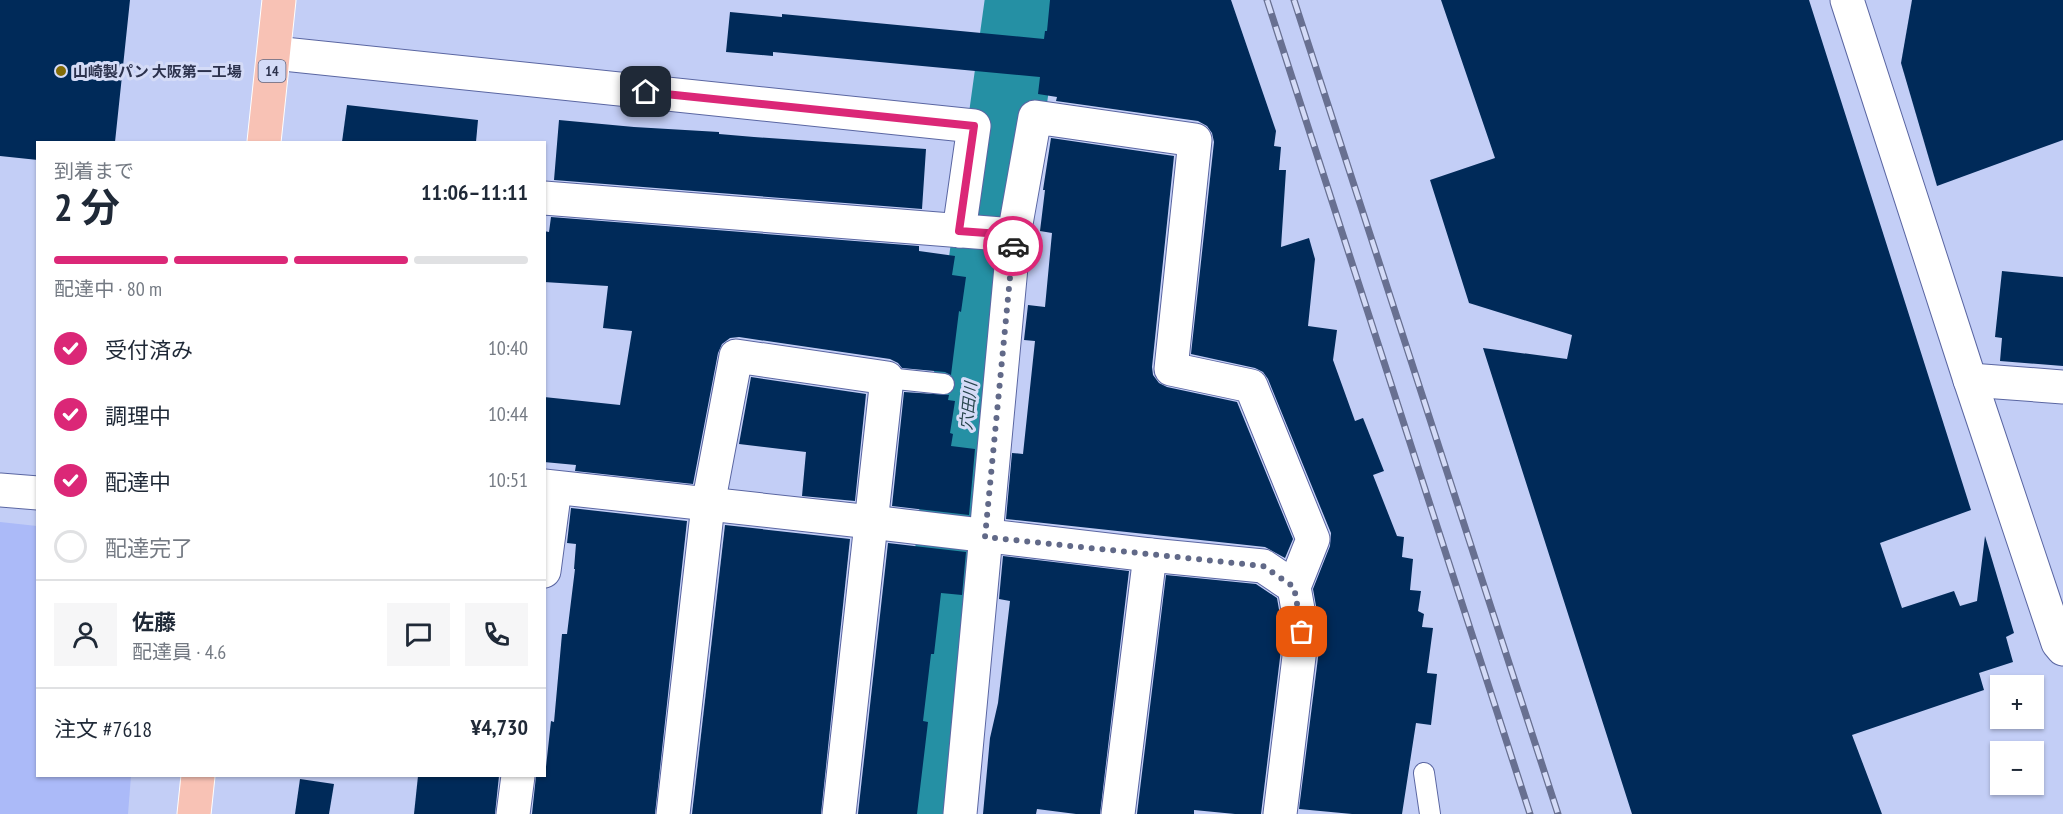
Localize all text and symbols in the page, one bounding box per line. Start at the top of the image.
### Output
road number: 14 [258,60,286,82]
place label: 山崎製パン 大阪第一工場 [73,62,242,81]
marker: 山崎製パン 大阪第一工場 [54,64,68,78]
pin [620,66,671,117]
icon: home [629,75,662,108]
text: 到着まで [54,158,134,184]
text: 11:06–11:11 [421,178,528,206]
text: 2 分 [54,181,120,232]
courier [983,216,1043,276]
icon: car [997,230,1030,263]
text: 配達中 · 80 m [54,276,162,302]
icon: check [54,332,87,365]
text: 10:40 [488,335,528,361]
text: 受付済み [105,336,193,364]
water label: 穴田川 [956,379,981,431]
icon: check [54,398,87,431]
text: 10:44 [488,401,528,427]
text: 調理中 [105,402,171,430]
icon: check [54,464,87,497]
text: 10:51 [488,467,528,493]
text: 配達中 [105,468,171,496]
text: 配達完了 [105,534,193,562]
button: person [54,603,117,666]
button: chat [387,603,450,666]
button: phone [465,603,528,666]
pin [1276,606,1327,657]
text: 佐藤 [132,608,176,636]
icon: bag [1285,615,1318,648]
text: 配達員 · 4.6 [132,639,226,665]
map controls [1990,675,2044,795]
button: + [1990,675,2044,729]
text: ¥4,730 [471,713,528,741]
text: 注文 #7618 [54,715,152,743]
button: − [1990,741,2044,795]

